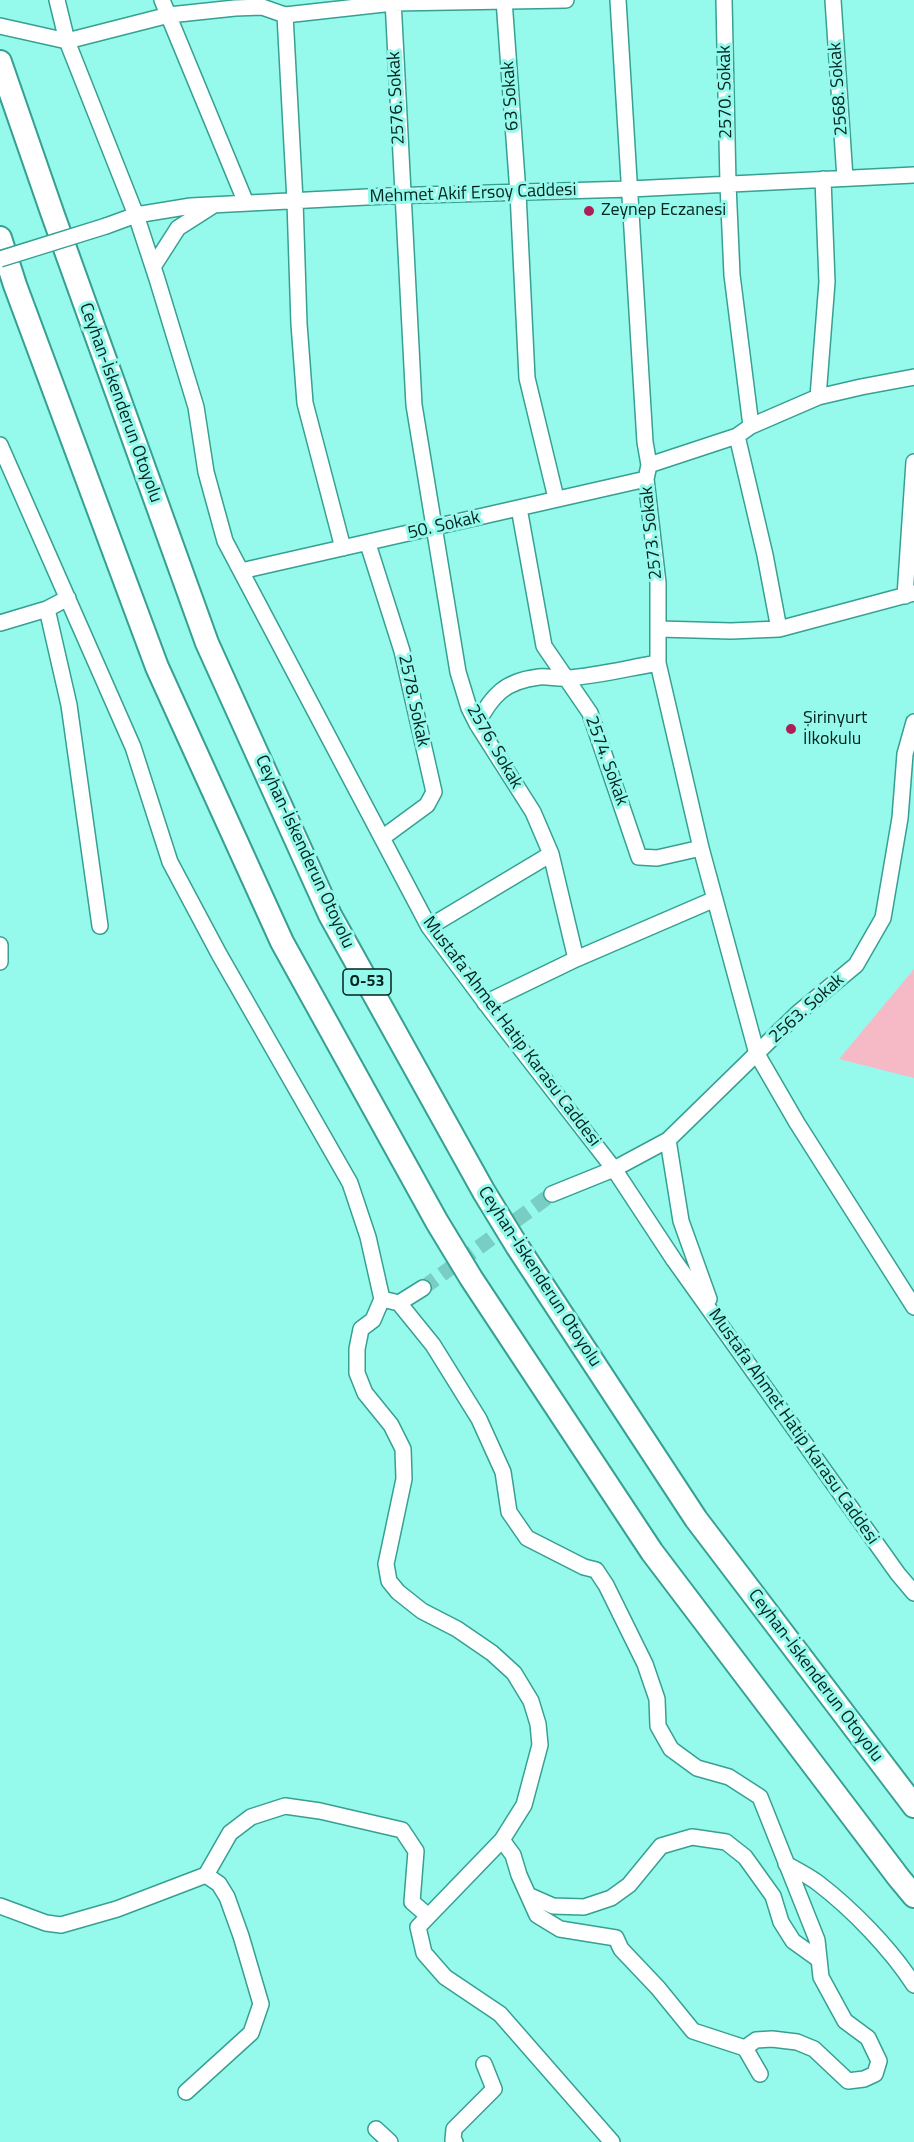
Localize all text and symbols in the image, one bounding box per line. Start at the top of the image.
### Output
street label: 2568. Sokak [825,42,853,136]
street label: 2570. Sokak [714,45,738,139]
street label: 2576. Sokak [384,51,410,145]
street label: 63 Sokak [498,61,524,131]
street label: Mehmet Akif Ersoy Caddesi [369,180,577,208]
place label: Zeynep Eczanesi [601,200,726,222]
marker: Zeynep Eczanesi [582,204,596,218]
street label: Ceyhan-İskenderun Otoyolu [74,300,166,506]
street label: 2573. Sokak [636,485,668,581]
street label: 50. Sokak [406,507,482,545]
street label: 2578. Sokak [393,653,433,749]
street label: 2576. Sokak [461,701,527,793]
place label: Şirinyurt İlkokulu [803,708,867,750]
street label: 2574. Sokak [580,713,632,809]
marker: Şirinyurt İlkokulu [784,722,798,736]
street label: Ceyhan-İskenderun Otoyolu [250,752,358,952]
street label: Mustafa Ahmet Hatip Karasu Caddesi [417,913,605,1151]
road number: O-53 [343,969,391,995]
street label: 2563. Sokak [765,970,849,1048]
street label: Ceyhan-İskenderun Otoyolu [473,1183,605,1371]
street label: Mustafa Ahmet Hatip Karasu Caddesi [703,1305,883,1549]
street label: Ceyhan-İskenderun Otoyolu [743,1585,887,1767]

